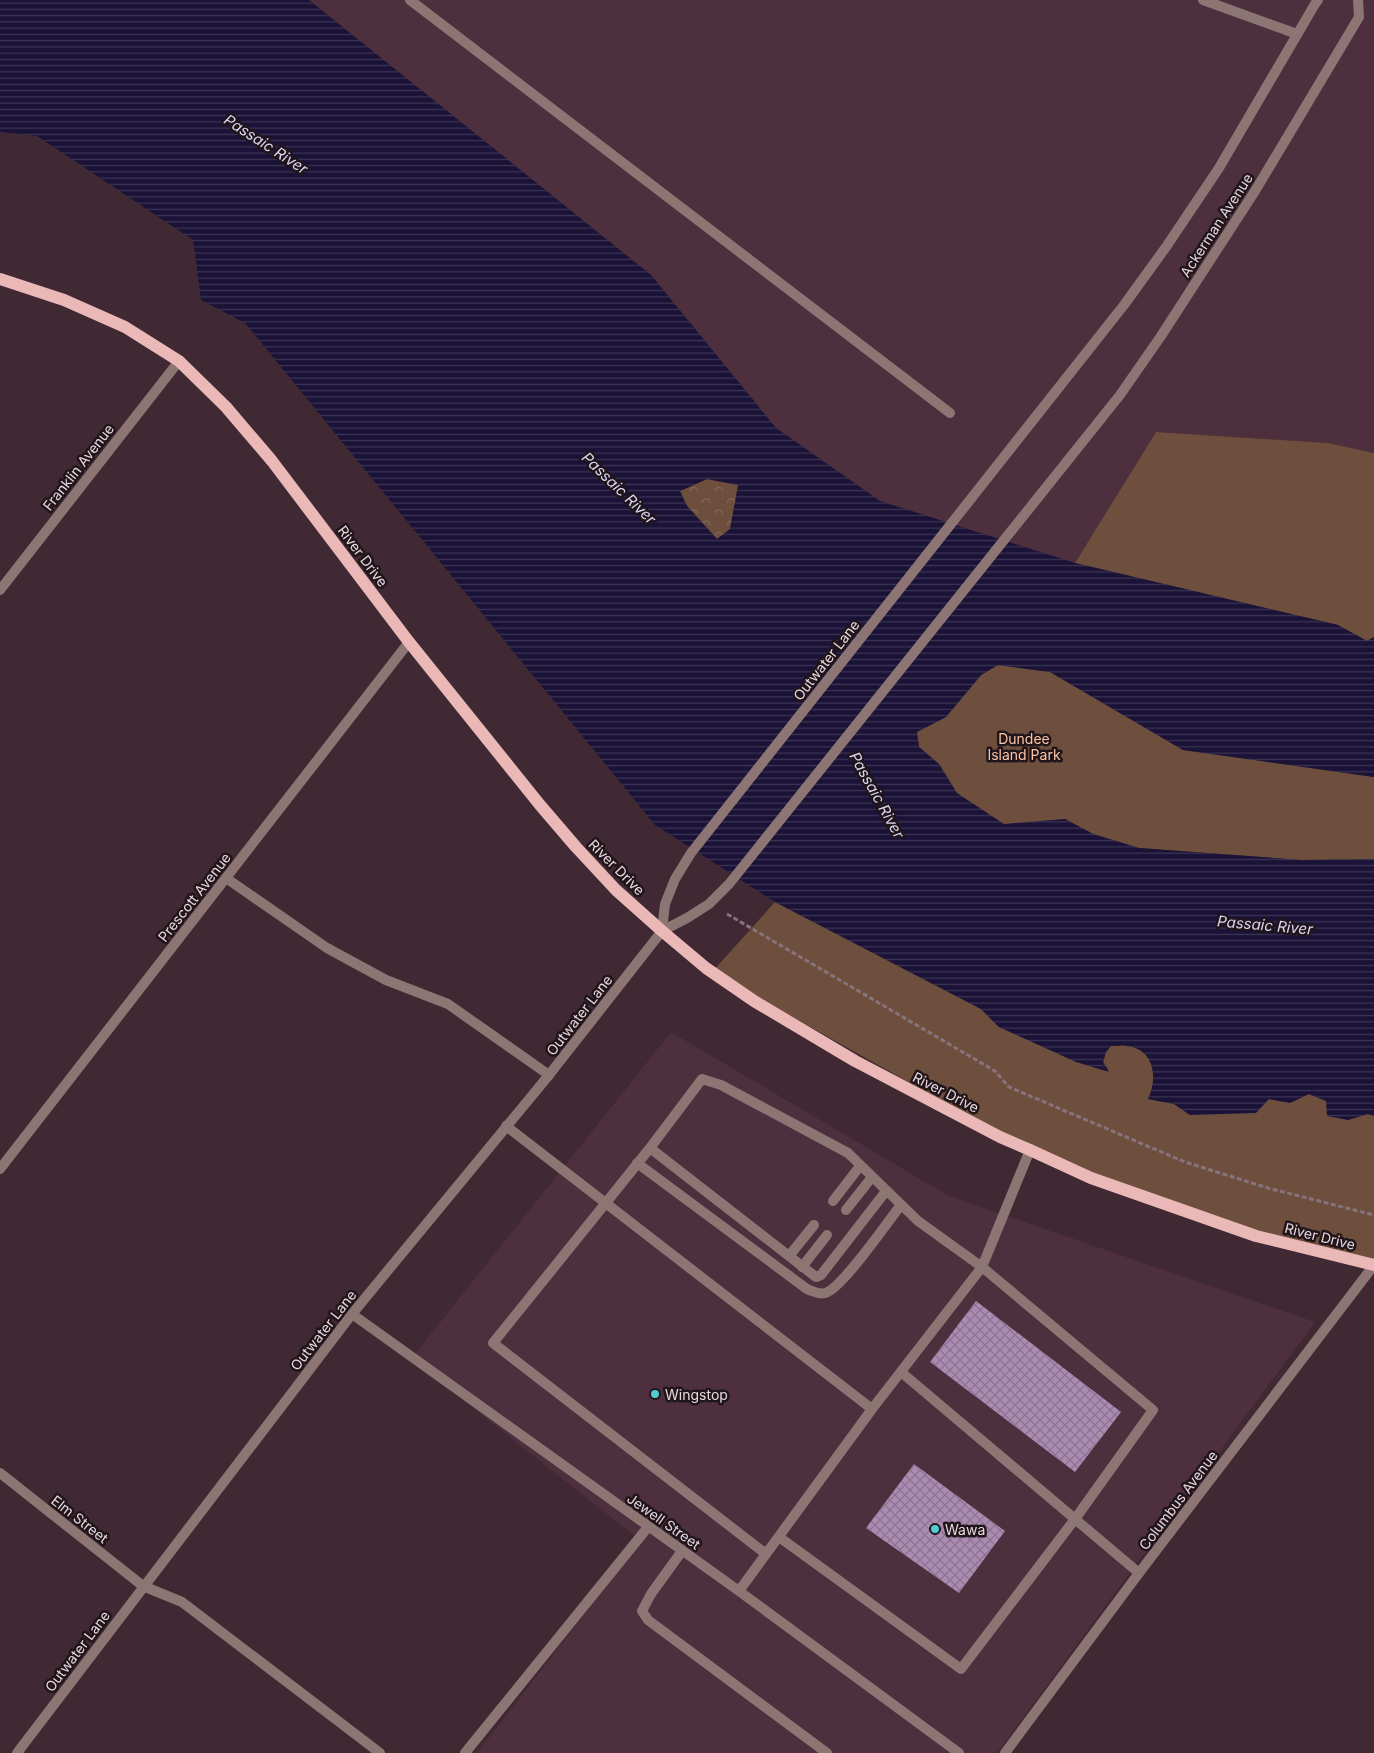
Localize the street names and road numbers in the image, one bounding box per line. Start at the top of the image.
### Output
street label: Ackerman Avenue [1176,170,1256,280]
street label: Franklin Avenue [39,420,117,514]
street label: River Drive [335,522,391,590]
street label: Outwater Lane [789,616,863,704]
street label: River Drive [585,835,649,899]
street label: Prescott Avenue [154,849,234,945]
street label: Outwater Lane [542,971,616,1059]
street label: River Drive [910,1068,982,1116]
street label: River Drive [1283,1219,1357,1253]
street label: Outwater Lane [286,1286,360,1374]
street label: Columbus Avenue [1135,1447,1221,1553]
street label: Jewell Street [624,1490,704,1553]
street label: Elm Street [48,1492,112,1547]
street label: Outwater Lane [41,1607,113,1695]

